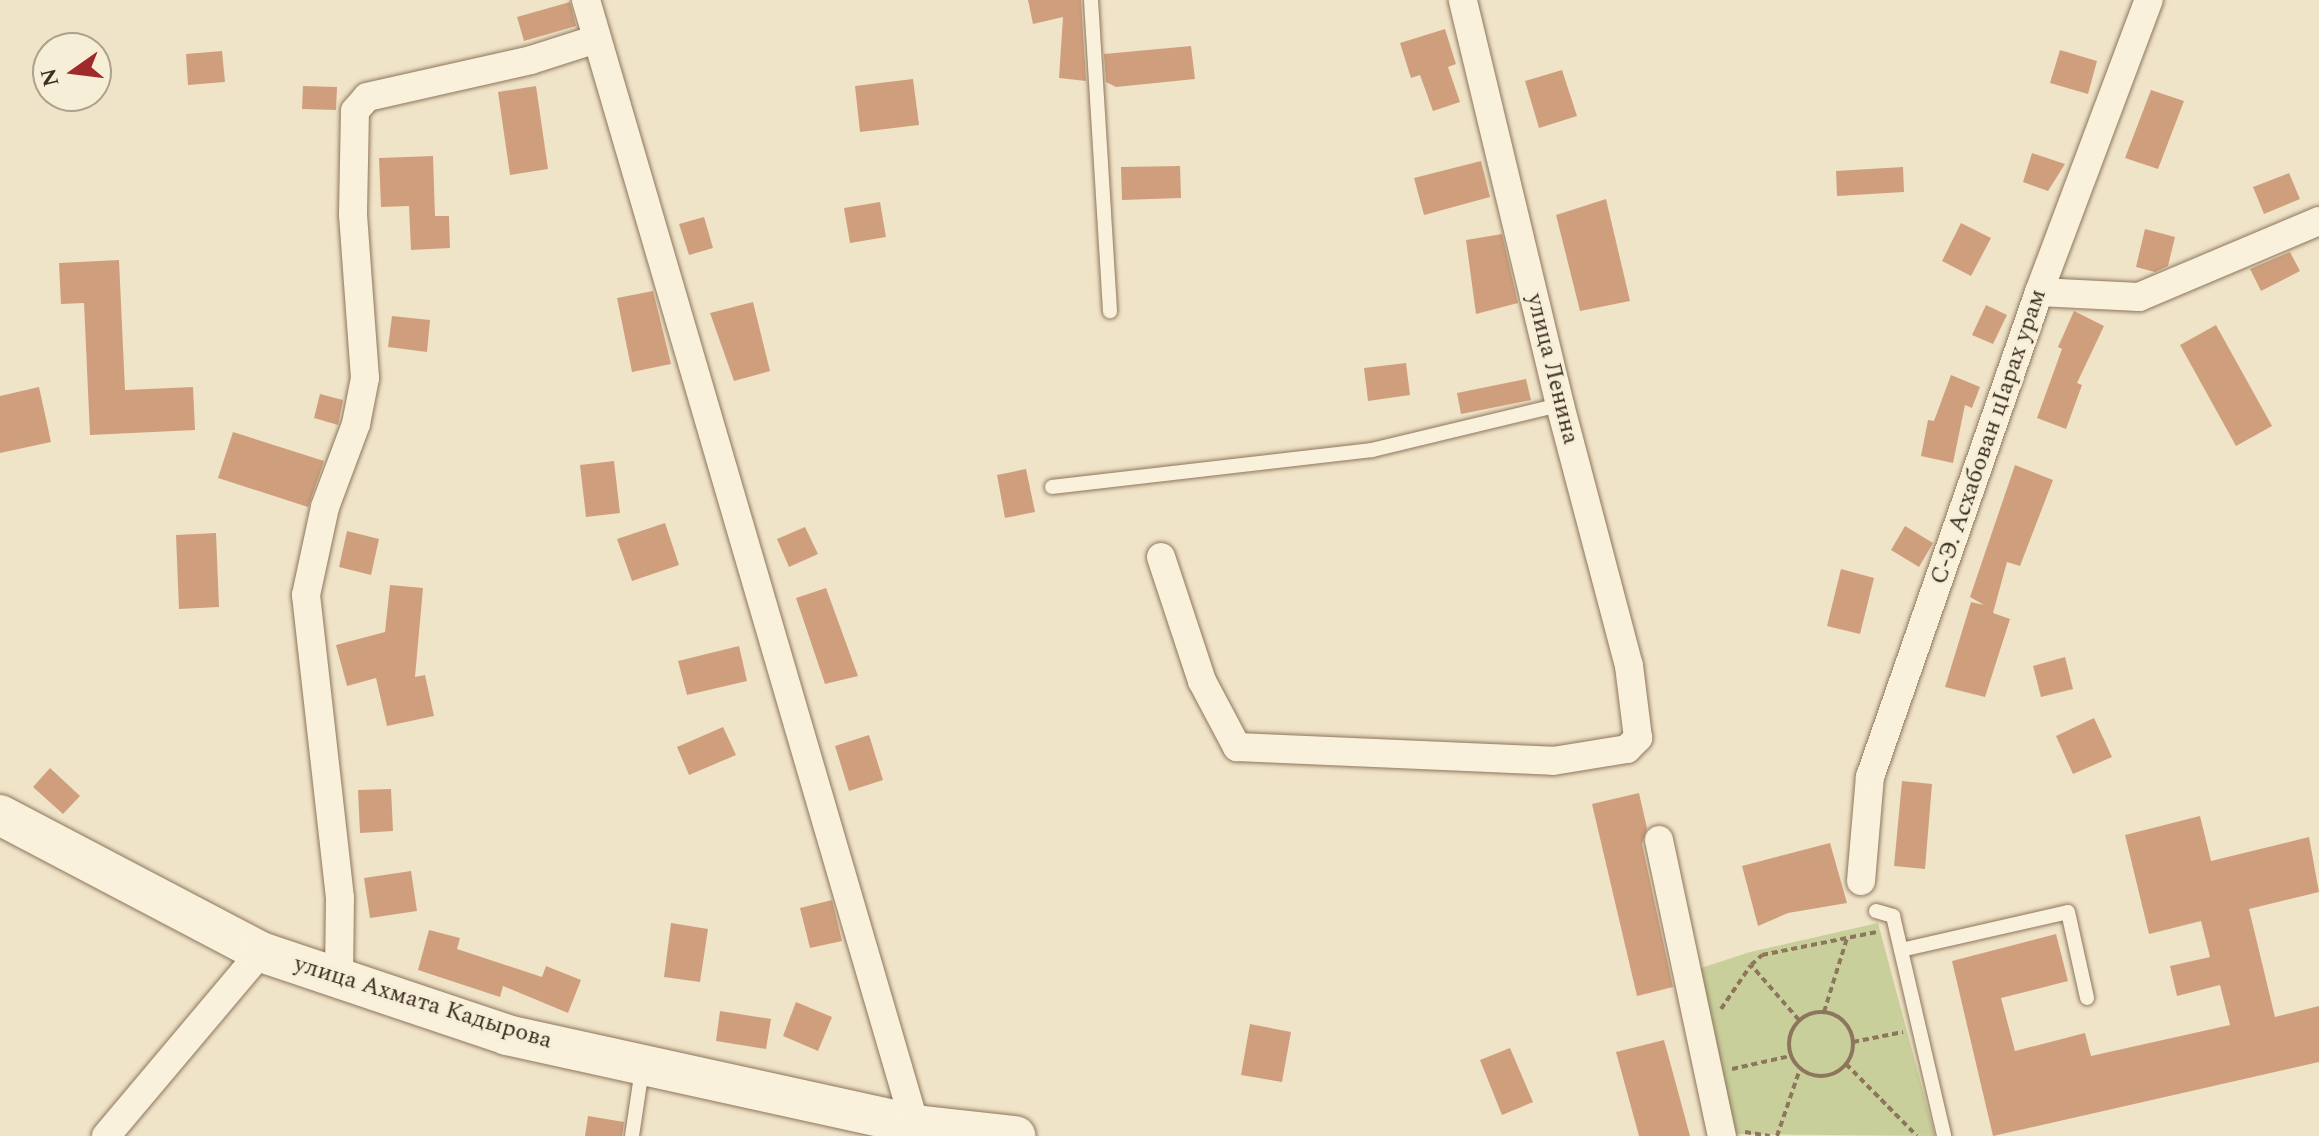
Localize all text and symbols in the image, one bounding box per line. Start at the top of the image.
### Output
north arrow [32,32,112,112]
text: N [32,65,68,90]
street label: С-Э. Асхабован цIарах урам [1925,286,2053,588]
street label: улица Ленина [1519,291,1585,447]
street label: улица Ахмата Кадырова [290,950,556,1056]

